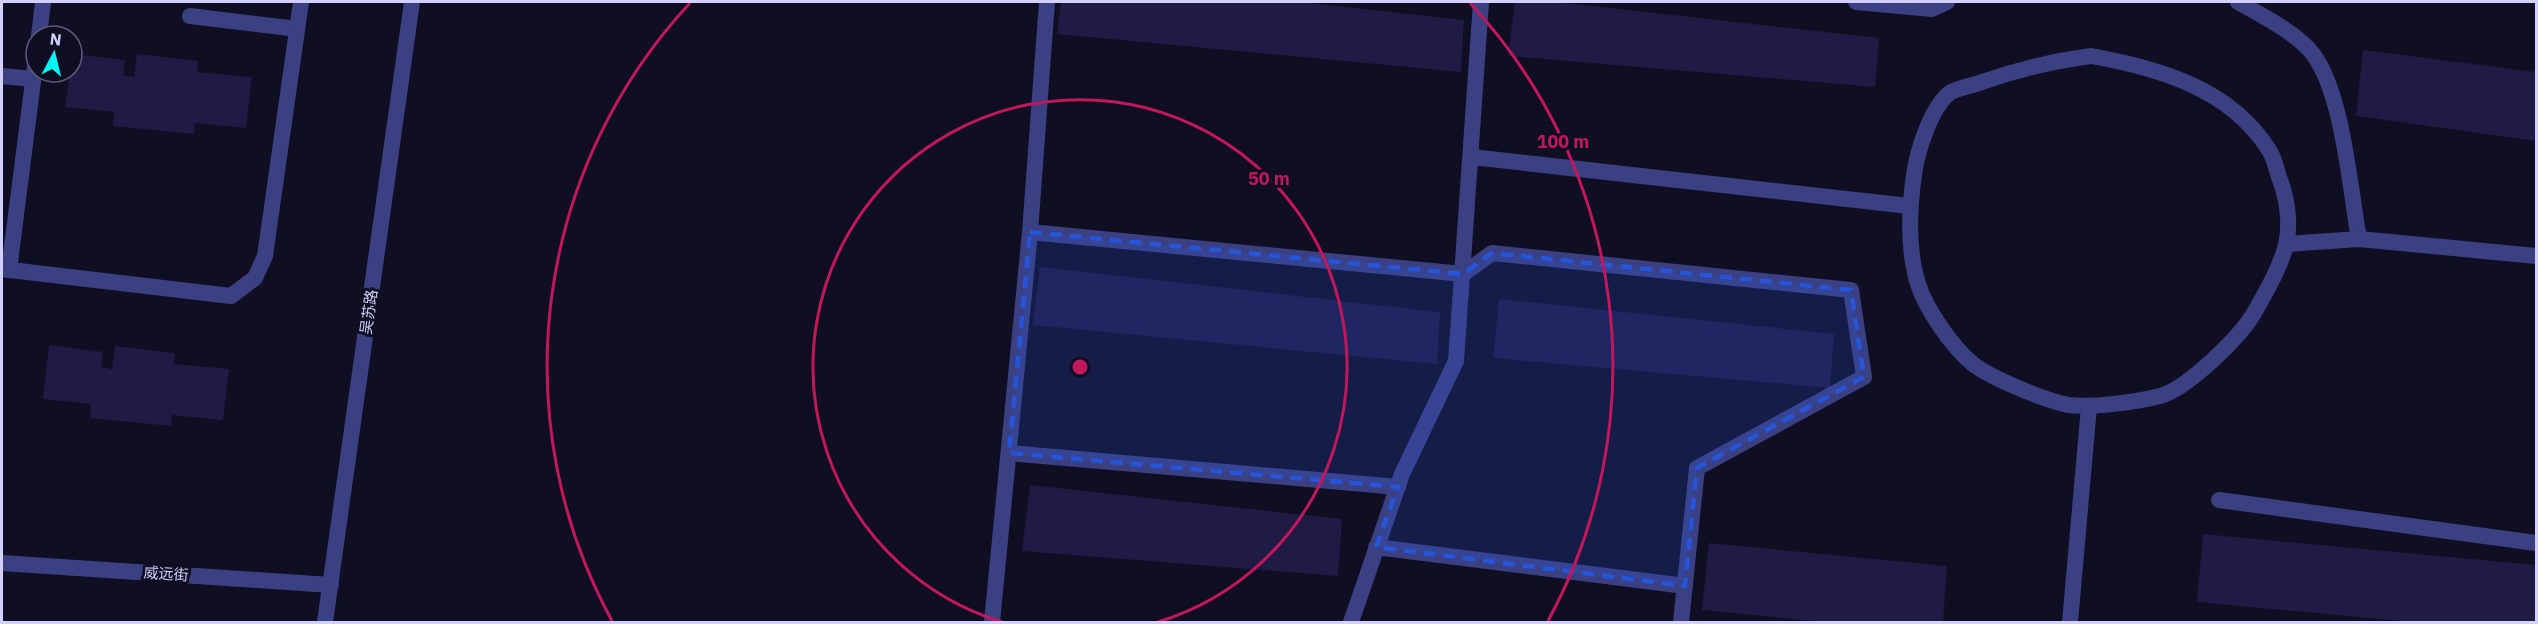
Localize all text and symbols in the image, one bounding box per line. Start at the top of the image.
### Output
north arrow [24,24,84,84]
text: N [49,28,63,50]
text: 100 m [1537,130,1589,153]
text: 50 m [1248,167,1290,190]
street label: 吴苏路 [356,288,381,336]
centre of rings [1070,357,1090,377]
street label: 威远街 [143,562,189,585]

